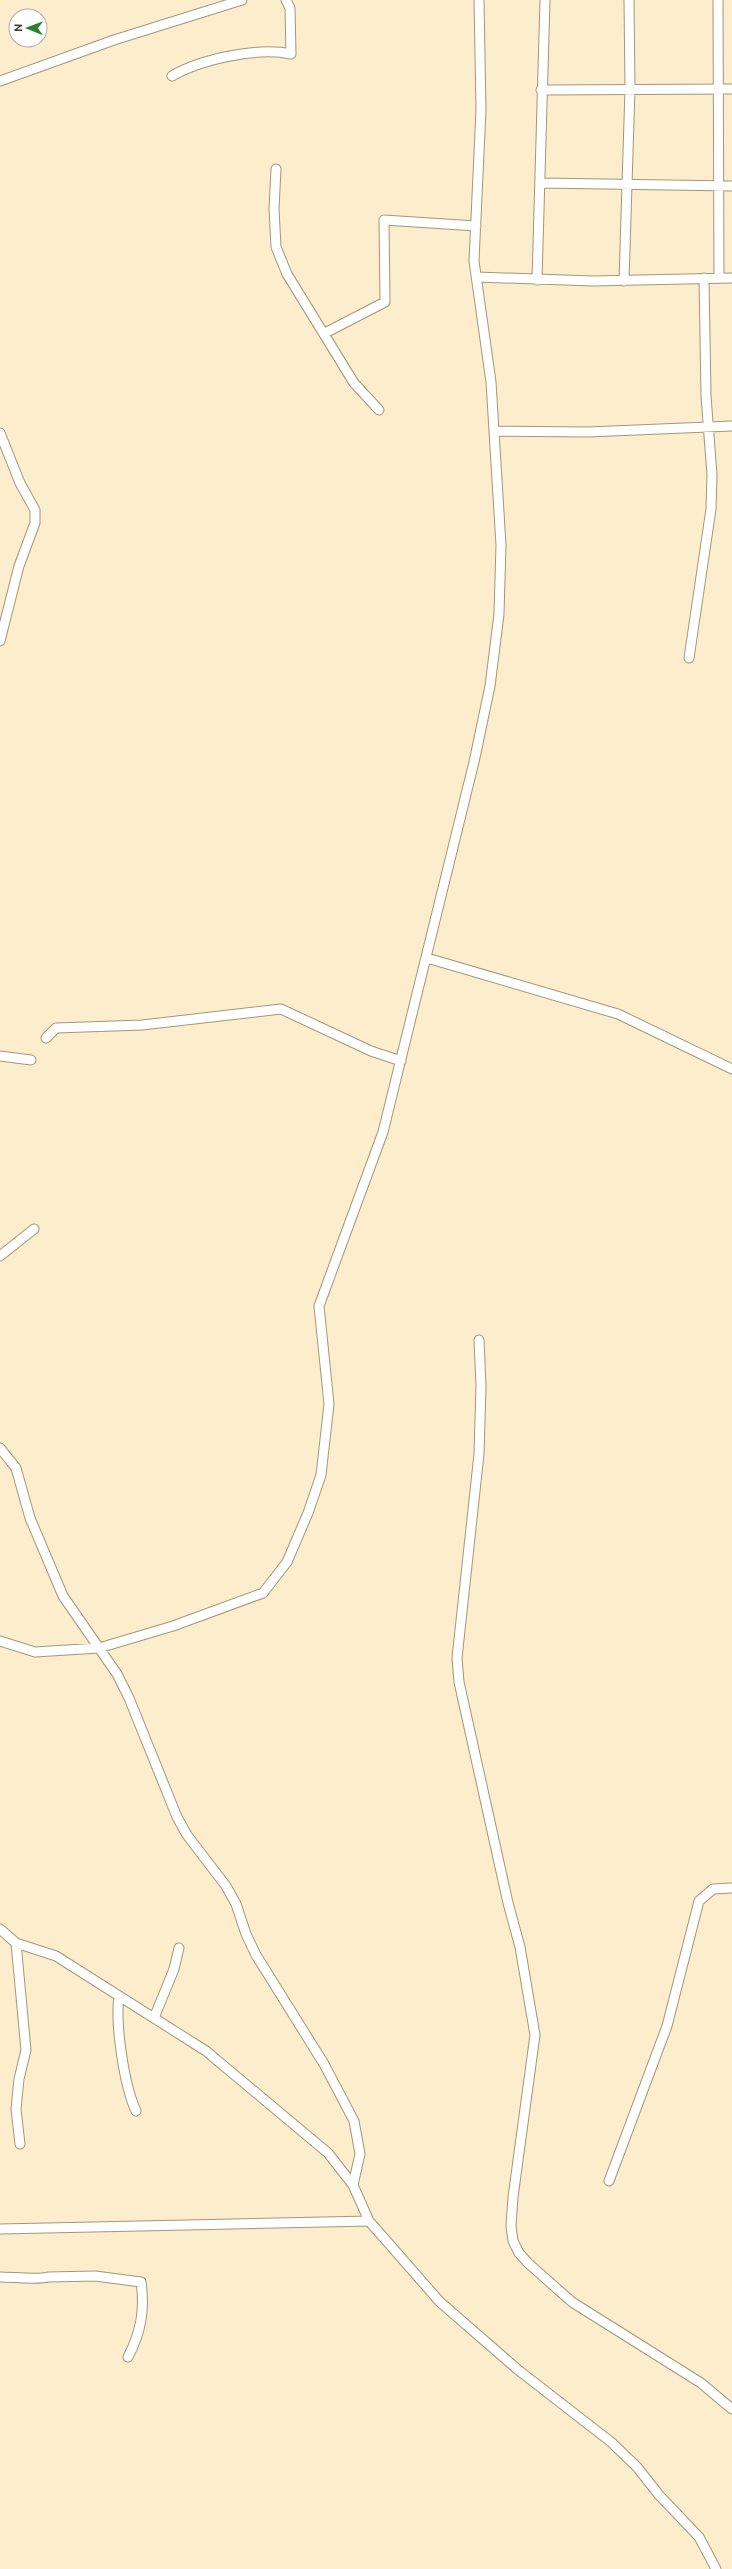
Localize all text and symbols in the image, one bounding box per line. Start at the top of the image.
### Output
north arrow [8,8,48,48]
text: N [12,24,24,32]

